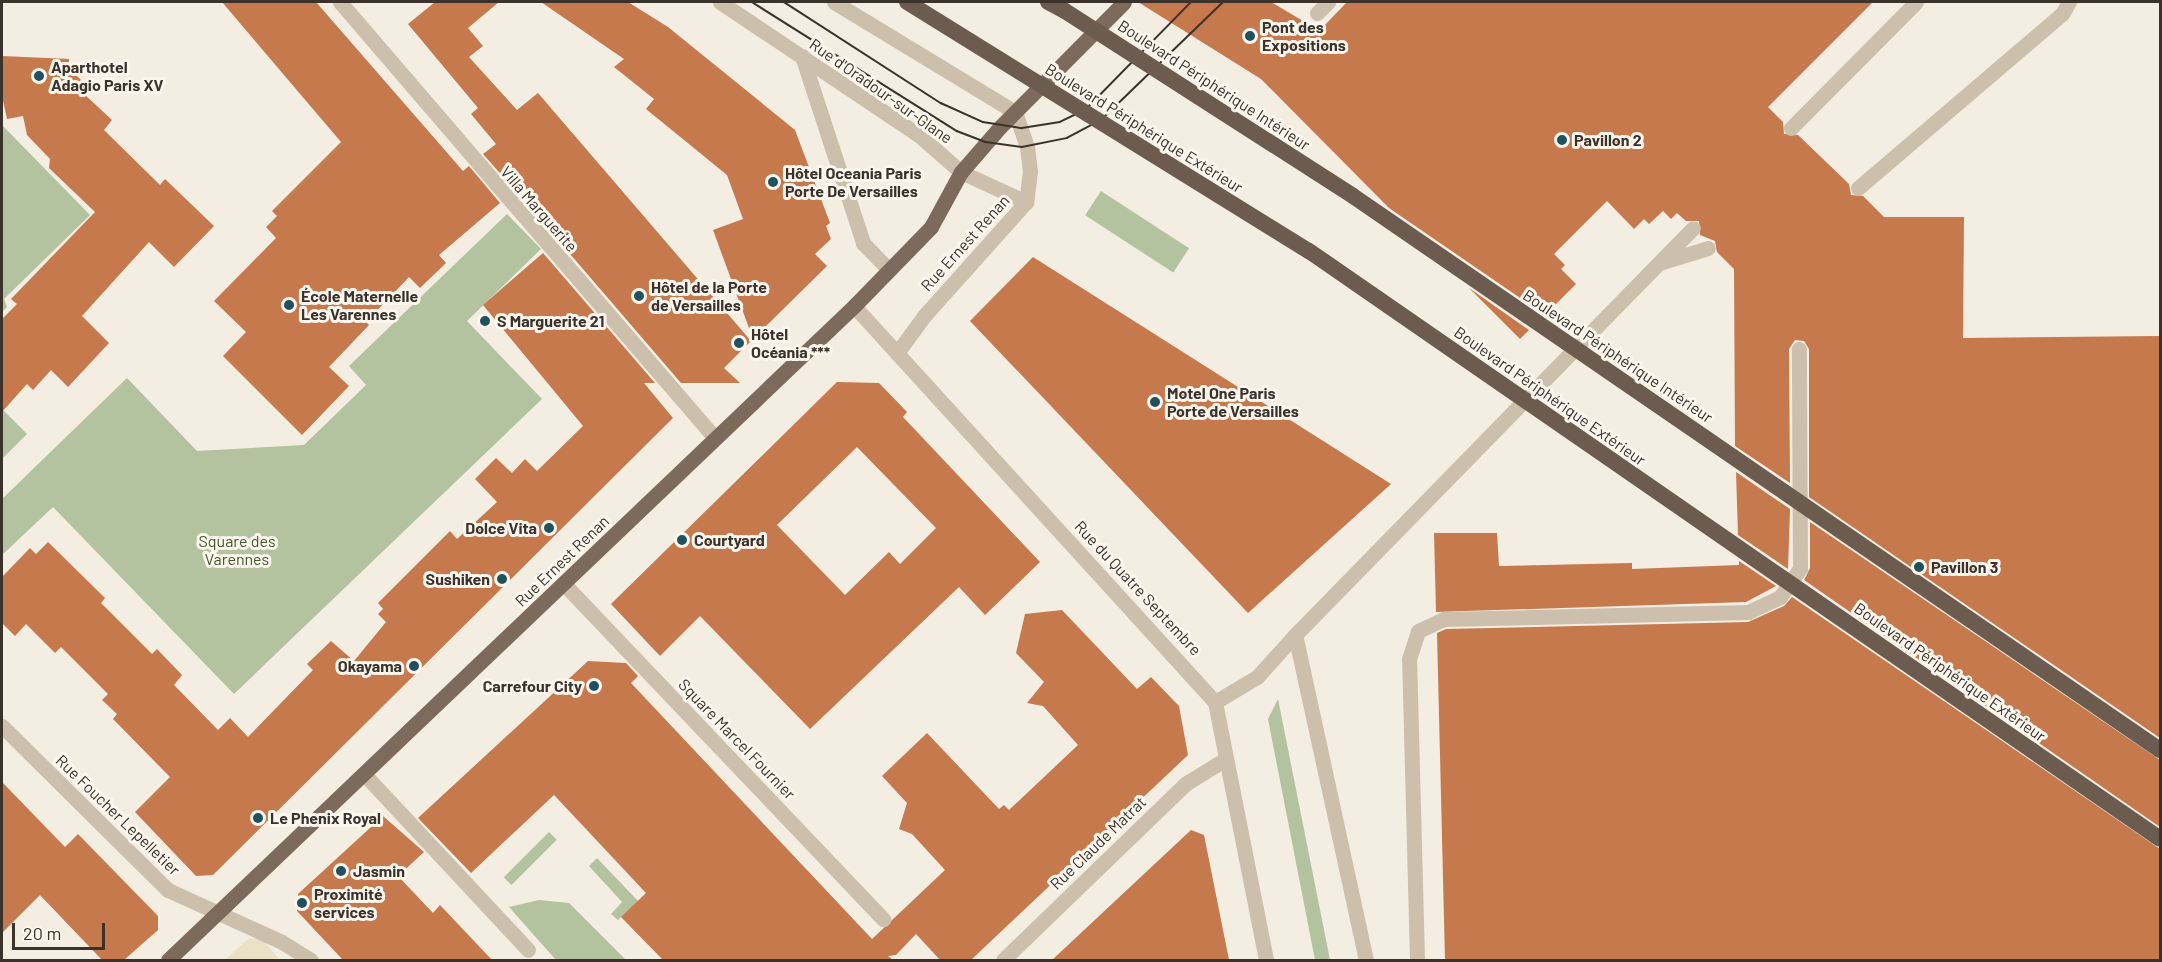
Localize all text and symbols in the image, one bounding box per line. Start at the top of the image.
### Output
street label: Boulevard Périphérique Intérieur [1114,16,1314,154]
place label: Pont des Expositions [1262,17,1346,55]
marker: Pont des Expositions [1243,29,1257,43]
street label: Rue d'Oradour-sur-Glane [806,34,956,148]
place label: Aparthotel Adagio Paris XV [51,57,163,95]
street label: Boulevard Périphérique Extérieur [1042,59,1246,197]
marker: Aparthotel Adagio Paris XV [32,69,46,83]
place label: Pavillon 2 [1574,130,1642,150]
marker: Pavillon 2 [1555,133,1569,147]
street label: Villa Marguerite [497,162,581,256]
place label: Hôtel Oceania Paris Porte De Versailles [785,163,922,201]
marker: Hôtel Oceania Paris Porte De Versailles [766,175,780,189]
street label: Rue Ernest Renan [917,191,1013,295]
place label: Hôtel de la Porte de Versailles [651,277,767,315]
street label: Boulevard Périphérique Intérieur [1519,285,1717,427]
place label: École Maternelle Les Varennes [301,286,418,324]
marker: Hôtel de la Porte de Versailles [632,289,646,303]
marker: École Maternelle Les Varennes [282,298,296,312]
place label: S Marguerite 21 [497,311,604,331]
marker: S Marguerite 21 [478,314,492,328]
street label: Boulevard Périphérique Extérieur [1451,322,1649,470]
place label: Hôtel Océania *** [751,324,830,362]
marker: Hôtel Océania *** [732,336,746,350]
place label: Motel One Paris Porte de Versailles [1167,383,1299,421]
marker: Motel One Paris Porte de Versailles [1148,395,1162,409]
street label: Rue Ernest Renan [511,511,613,611]
street label: Rue du Quatre Septembre [1071,517,1205,659]
place label: Dolce Vita [465,518,537,538]
marker: Dolce Vita [542,521,556,535]
place label: Courtyard [694,530,765,550]
park label: Square des Varennes [198,531,276,569]
marker: Courtyard [675,533,689,547]
place label: Pavillon 3 [1931,557,1998,577]
marker: Pavillon 3 [1912,560,1926,574]
place label: Sushiken [426,569,490,589]
marker: Sushiken [495,572,509,586]
street label: Boulevard Périphérique Extérieur [1851,598,2049,746]
place label: Okayama [338,656,402,676]
marker: Okayama [407,659,421,673]
street label: Square Marcel Fournier [674,675,800,803]
place label: Carrefour City [483,676,582,696]
marker: Carrefour City [587,679,601,693]
street label: Rue Foucher Lepelletier [52,751,184,879]
street label: Rue Claude Matrat [1046,792,1150,894]
place label: Le Phenix Royal [270,808,381,828]
marker: Le Phenix Royal [251,811,265,825]
place label: Jasmin [353,861,405,881]
marker: Jasmin [334,864,348,878]
place label: Proximité services [314,884,383,922]
marker: Proximité services [295,896,309,910]
scale bar [15,911,108,949]
text: 20 m [23,922,61,944]

